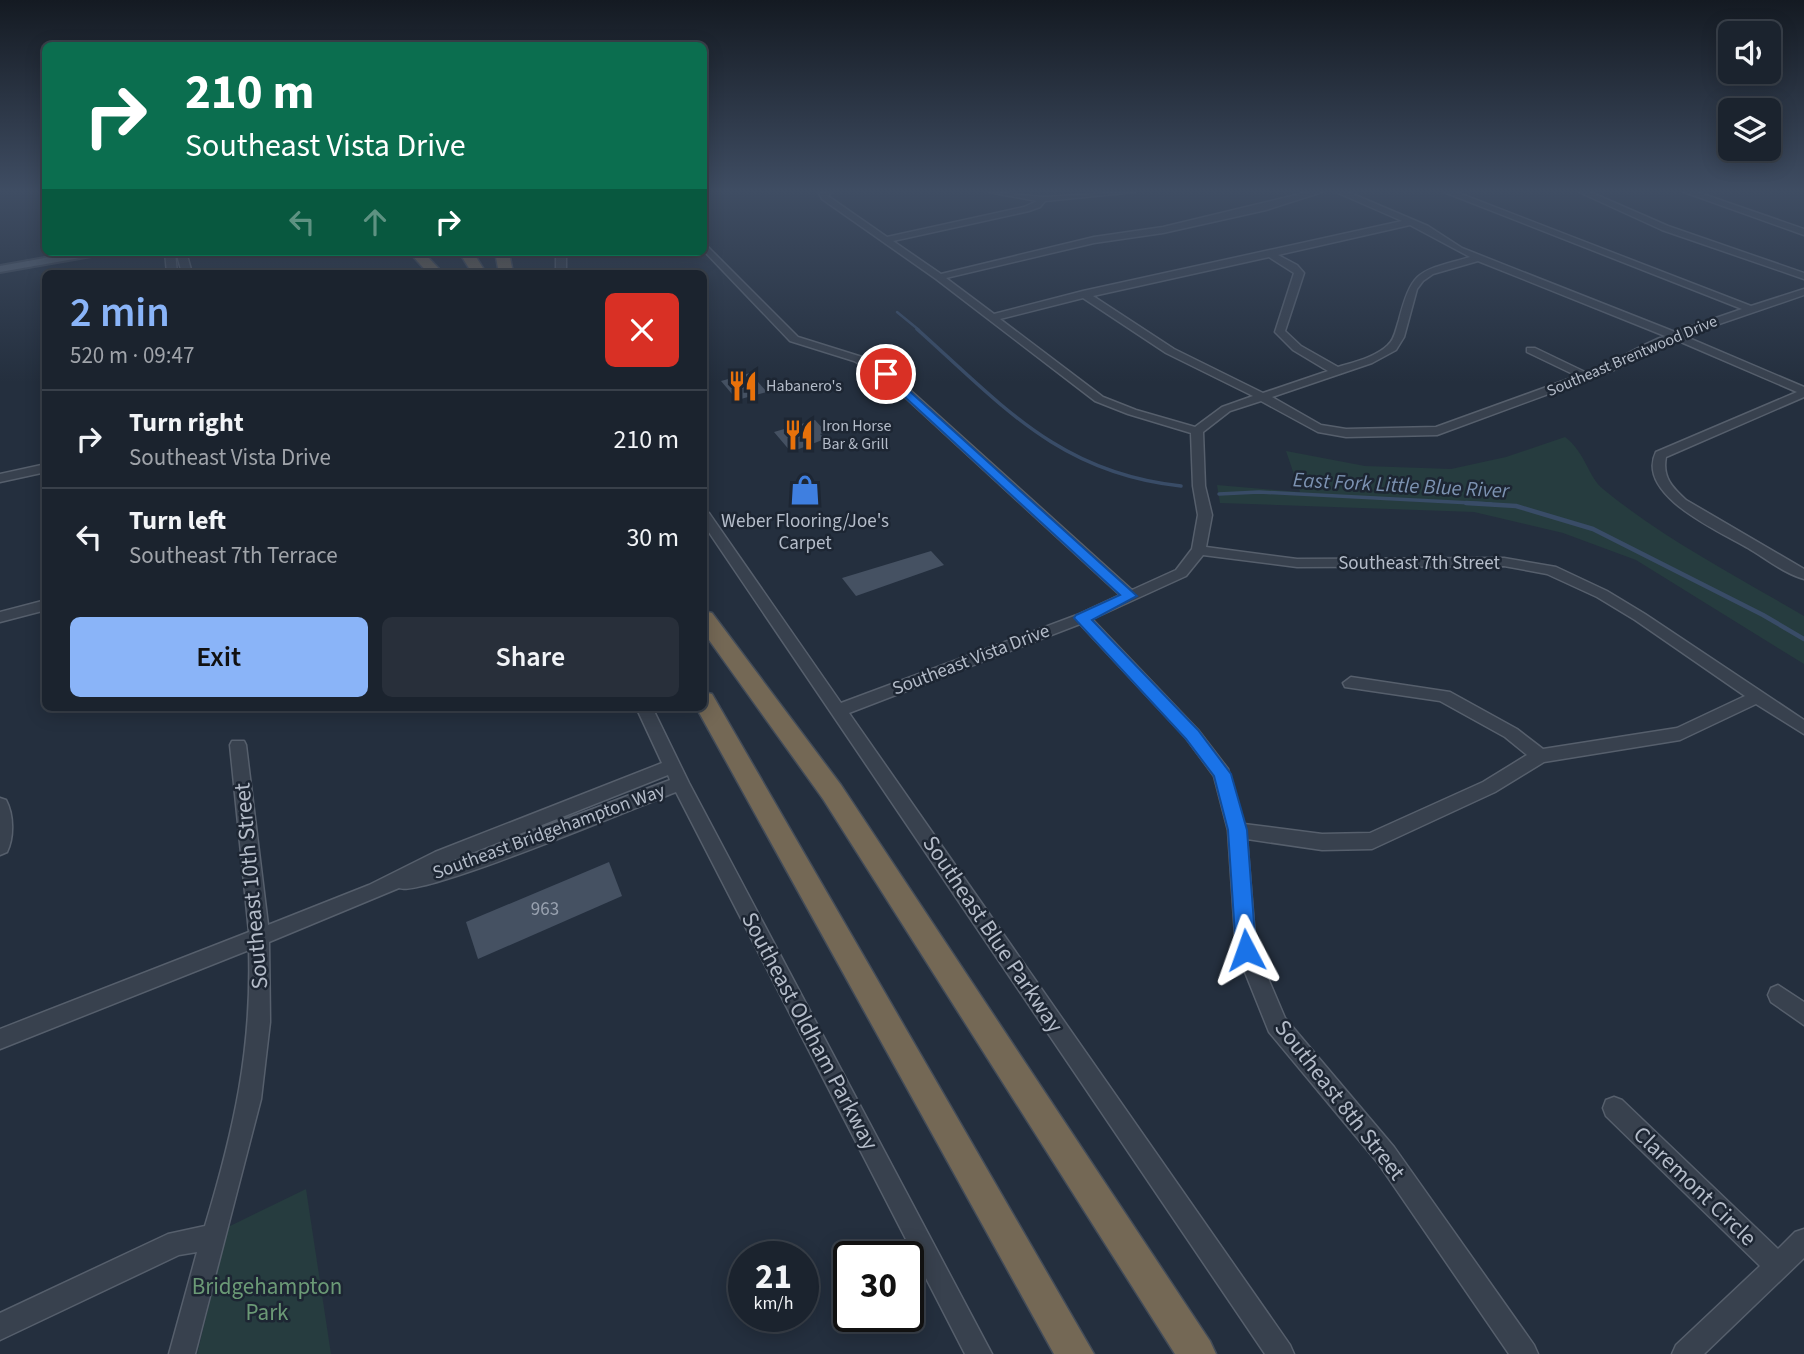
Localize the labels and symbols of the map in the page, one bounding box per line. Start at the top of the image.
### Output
street label: Southeast Brentwood Drive [1543,310,1721,402]
pin [856,344,916,404]
restaurant icon: Habanero's [726,369,760,403]
place label: Habanero's [766,375,842,397]
place label: Iron Horse Bar & Grill [822,415,892,455]
restaurant icon: Iron Horse Bar & Grill [782,418,816,452]
water label: East Fork Little Blue River [1292,464,1511,506]
shop icon: Weber Flooring/Joe's Carpet [788,473,822,507]
place label: Weber Flooring/Joe's Carpet [721,508,889,557]
street label: Southeast 7th Street [1338,550,1500,577]
street label: Southeast Vista Drive [888,618,1054,702]
street label: Southeast Bridgehampton Way [429,777,669,887]
street label: Southeast 10th Street [226,781,276,991]
street label: Southeast Blue Parkway [915,829,1072,1039]
house number: 963 [531,896,559,923]
street label: Southeast Oldham Parkway [733,906,887,1156]
position arrow [1209,913,1283,987]
street label: Southeast 8th Street [1267,1013,1413,1187]
street label: Claremont Circle [1626,1118,1764,1254]
speed limit sign: 30 [833,1241,924,1332]
park label: Bridgehampton Park [192,1270,342,1329]

